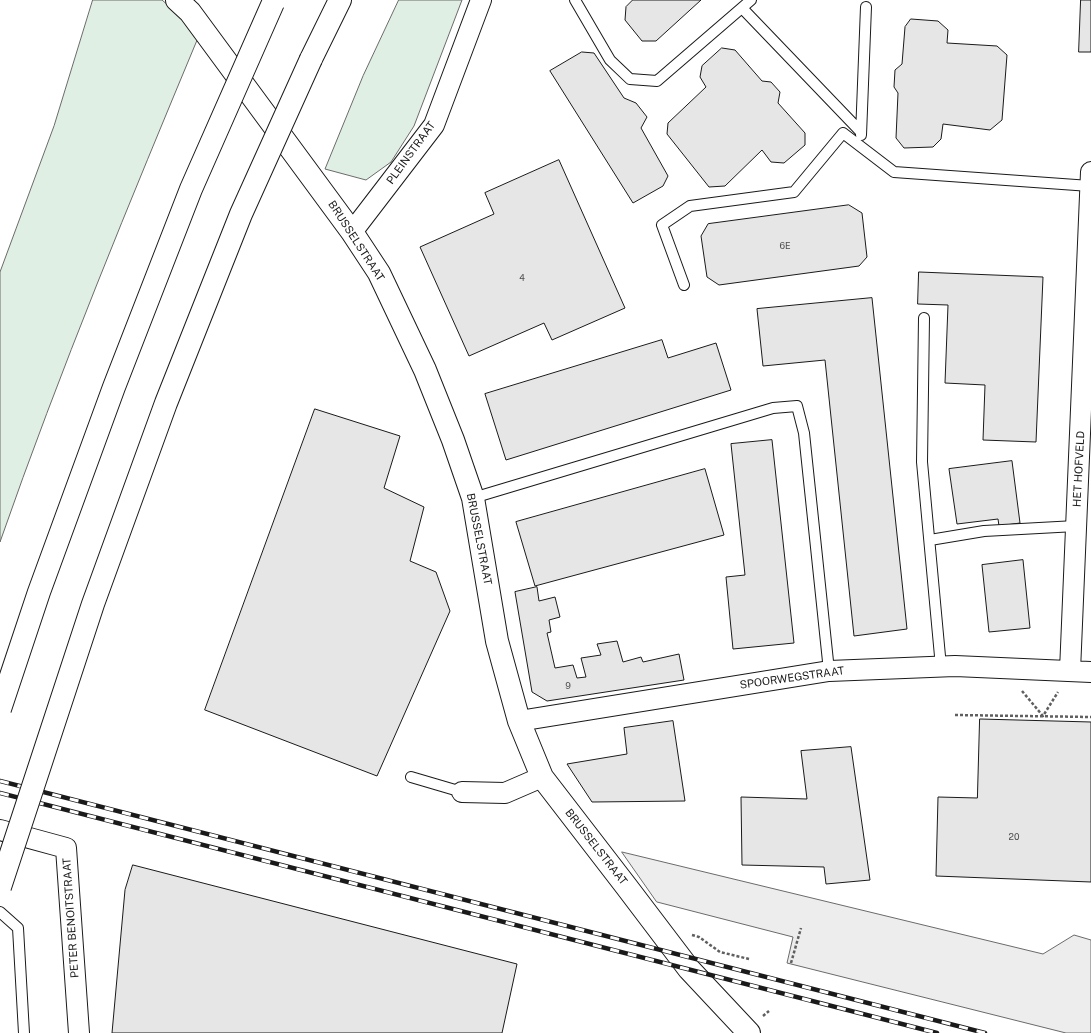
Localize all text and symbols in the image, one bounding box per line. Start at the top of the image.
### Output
street label: PLEINSTRAAT [384,119,438,187]
street label: BRUSSELSTRAAT [325,198,387,284]
house number: 6E [779,241,791,251]
house number: 4 [519,273,525,283]
street label: HET HOFVELD [1070,431,1088,507]
street label: BRUSSELSTRAAT [464,492,494,586]
street label: SPOORWEGSTRAAT [739,664,845,692]
house number: 9 [565,681,571,691]
street label: BRUSSELSTRAAT [562,806,630,888]
house number: 20 [1009,832,1019,842]
street label: PETER BENOITSTRAAT [60,857,82,979]

